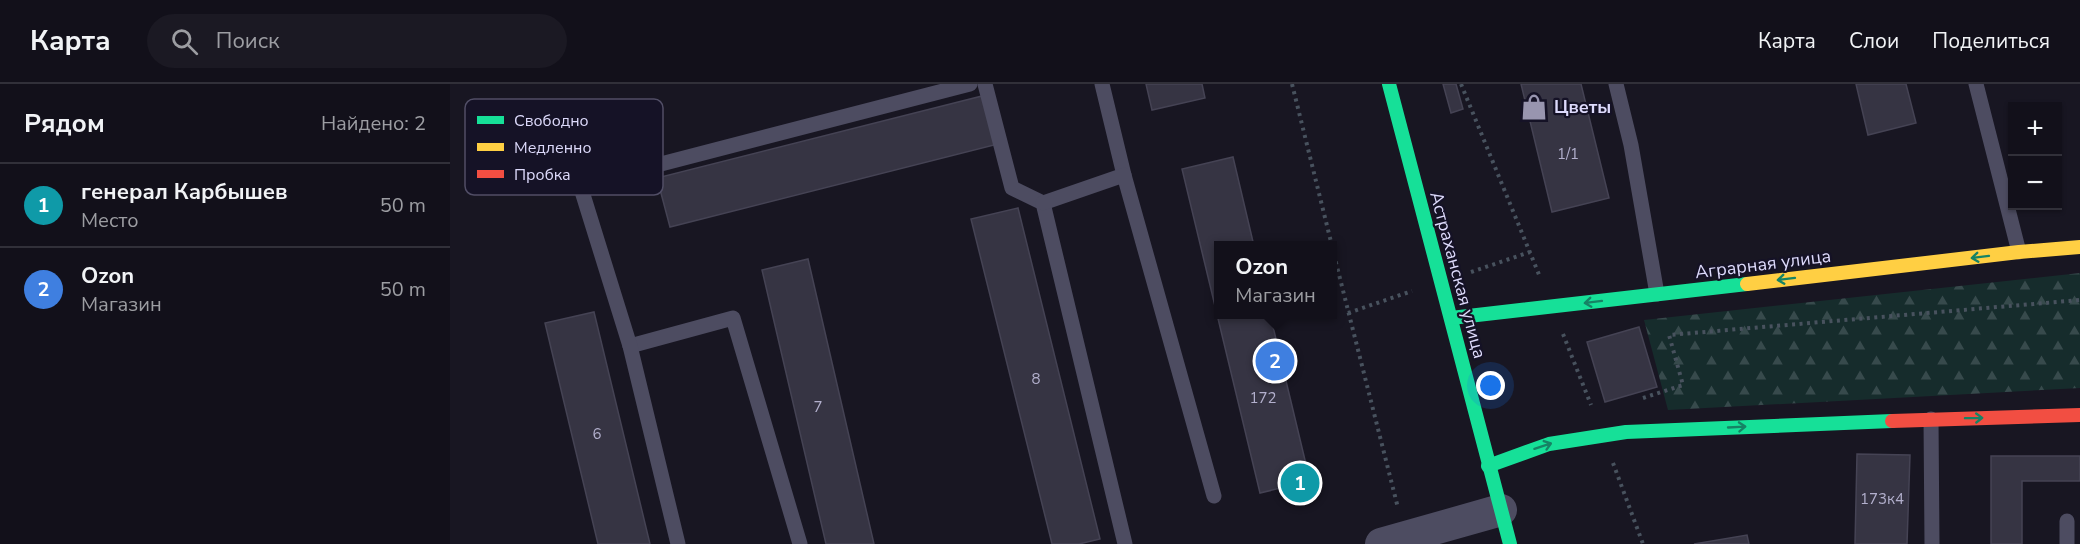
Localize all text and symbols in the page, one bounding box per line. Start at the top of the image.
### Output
search box [147,14,567,68]
text: Карта [30,22,111,60]
icon: search [168,25,201,58]
text: Поиск [216,26,280,56]
text: Карта [1758,27,1816,55]
text: Слои [1849,27,1899,55]
text: Поделиться [1932,27,2050,55]
shop icon: Цветы [1519,92,1549,122]
place label: Цветы [1554,95,1611,119]
legend [465,99,663,195]
map controls [2008,102,2062,210]
button: + [2008,102,2062,156]
text: Рядом [24,106,105,141]
text: Найдено: 2 [321,110,426,137]
text: Свободно [514,110,589,132]
text: Медленно [514,137,592,159]
house number: 1/1 [1557,144,1579,164]
button: − [2008,156,2062,210]
text: Пробка [514,164,571,186]
text: генерал Карбышев [81,177,288,207]
street label: Астраханская улица [1424,189,1492,361]
text: 1 [38,192,50,219]
text: 50 m [380,192,426,219]
text: Место [81,207,139,234]
popup [1214,241,1337,319]
street label: Аграрная улица [1694,244,1832,284]
text: Ozon [1235,252,1288,282]
one-way arrow [1971,252,1990,263]
text: Ozon [81,261,134,291]
one-way arrow [1777,274,1797,285]
text: 2 [38,276,50,303]
text: 50 m [380,276,426,303]
text: Магазин [1235,282,1316,309]
text: Магазин [81,291,162,318]
one-way arrow [1583,296,1603,307]
pin: 2 [1256,338,1294,384]
house number: 8 [1031,369,1041,389]
your location [1476,371,1505,400]
house number: 172 [1249,388,1277,408]
house number: 7 [813,397,823,417]
one-way arrow [1963,412,1983,423]
one-way arrow [1726,422,1746,433]
house number: 6 [592,424,602,444]
one-way arrow [1533,440,1552,451]
pin: 1 [1280,460,1320,506]
house number: 173к4 [1860,489,1904,509]

